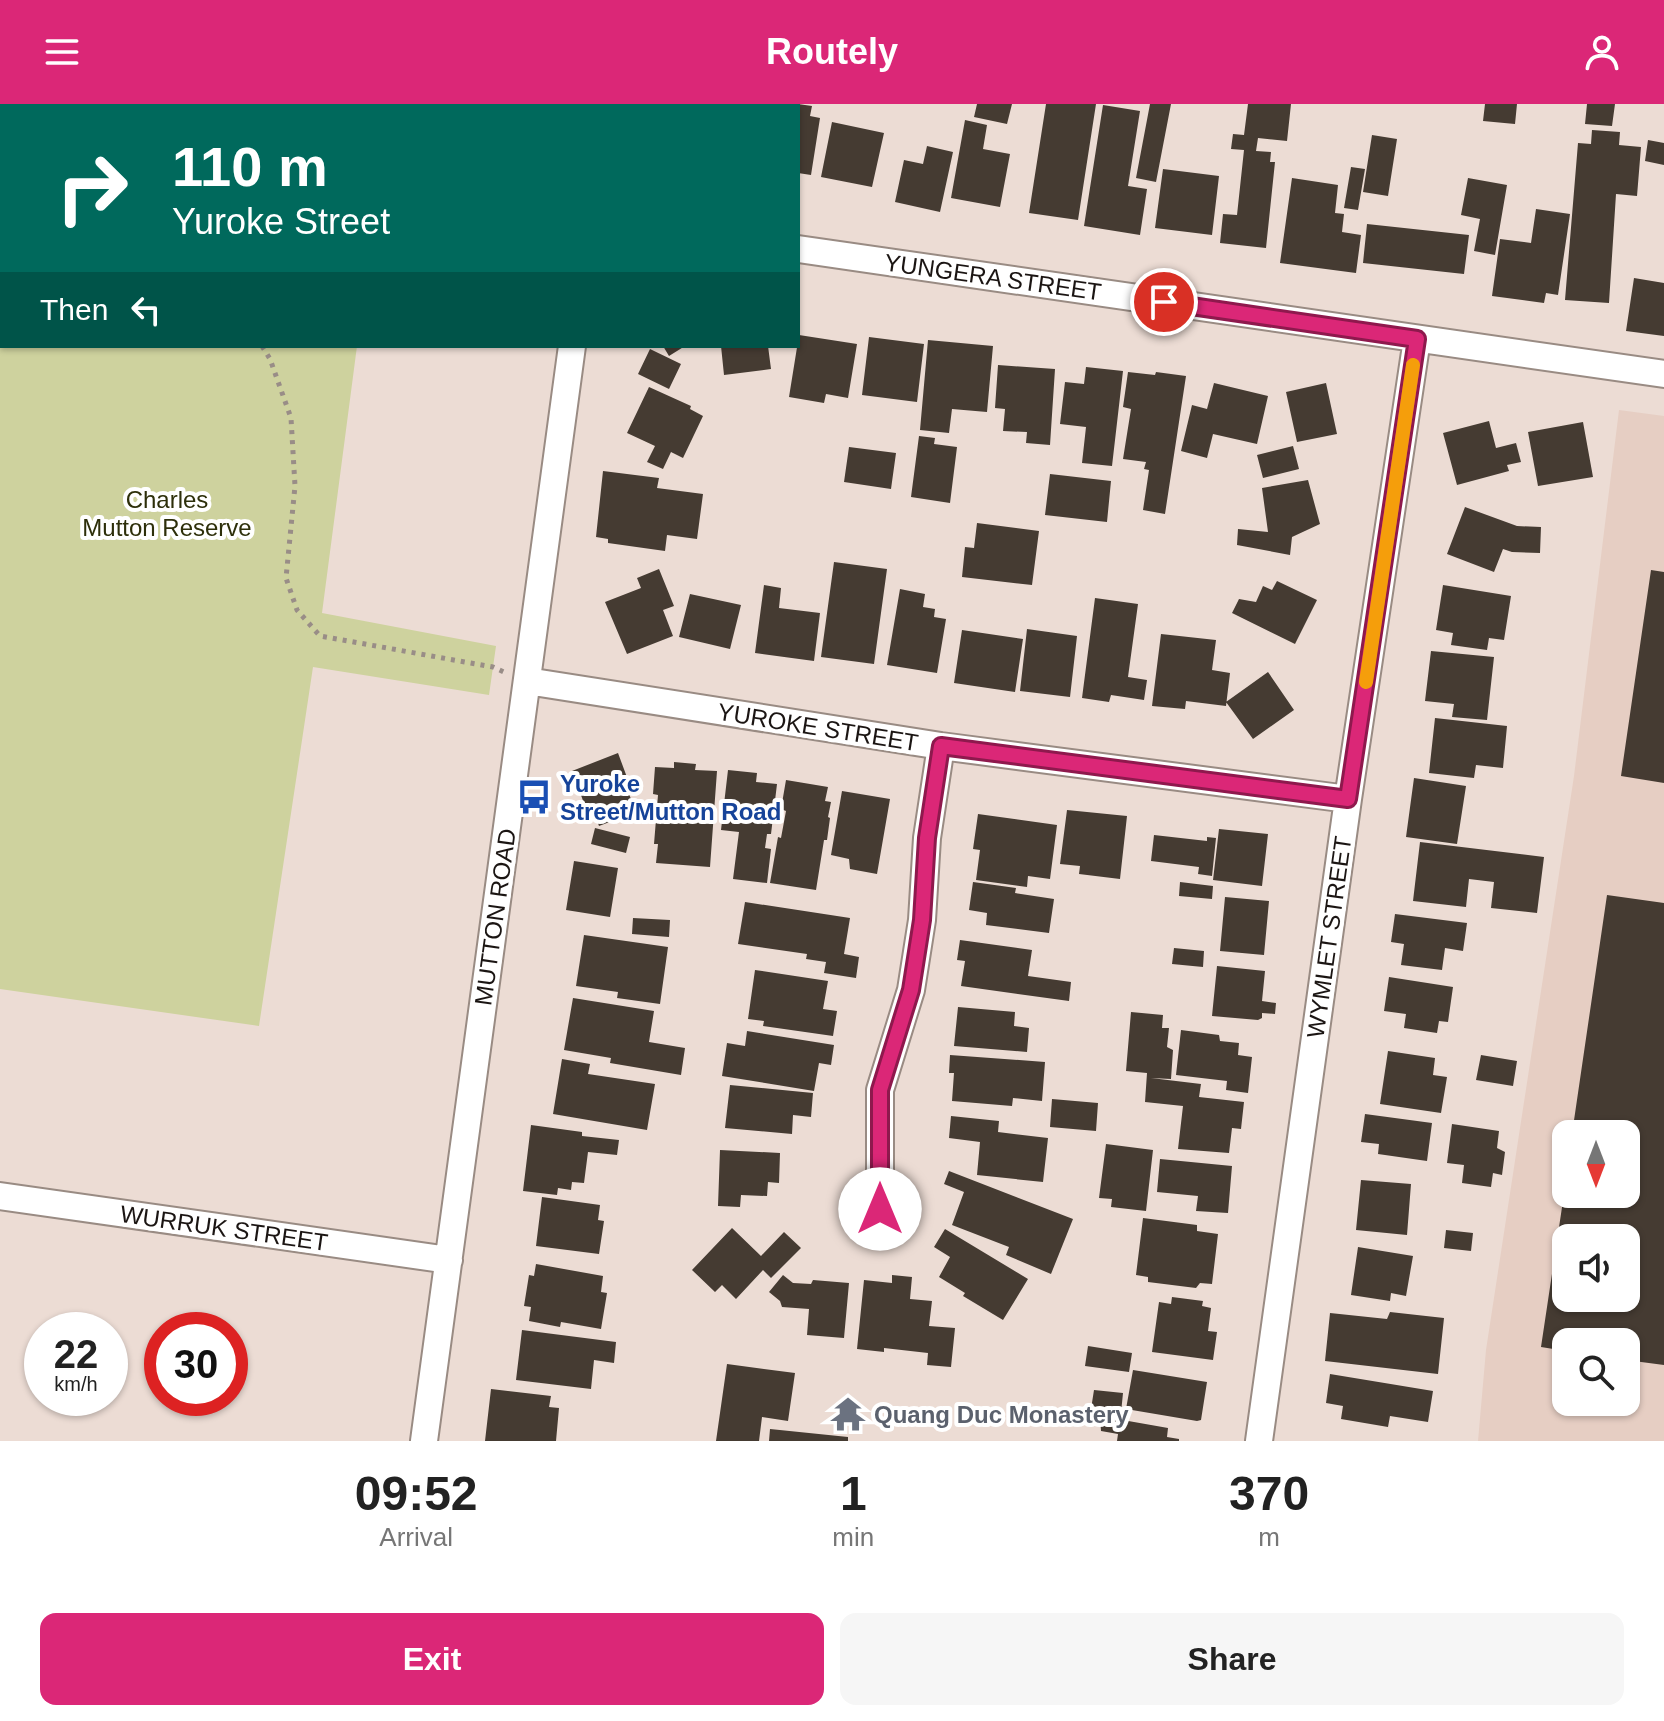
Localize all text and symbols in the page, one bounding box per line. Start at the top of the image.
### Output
icon: menu [40,30,84,74]
icon: person [1580,30,1624,74]
text: Routely [766,31,898,72]
text: 110 m [172,135,328,198]
icon: right [40,136,144,240]
text: Yuroke Street [172,201,390,242]
street label: YUNGERA STREET [883,248,1103,306]
pin [1130,268,1198,336]
icon: arrive [1142,280,1186,324]
icon: left [124,288,168,332]
text: Then [40,293,108,326]
park label: Charles Mutton Reserve [82,486,252,541]
street label: YUROKE STREET [716,698,921,756]
place label: Yuroke Street/Mutton Road [560,770,781,825]
bus stop icon: Yuroke Street/Mutton Road [515,778,553,816]
street label: MUTTON ROAD [469,827,521,1007]
street label: WYMLET STREET [1301,834,1357,1040]
north arrow [1552,1120,1640,1208]
map controls [1552,1120,1640,1416]
position arrow [838,1167,922,1251]
street label: WURRUK STREET [118,1200,330,1256]
button: sound [1552,1224,1640,1312]
speed limit sign: 30 [144,1312,248,1416]
button: search [1552,1328,1640,1416]
text: 22 [54,1332,98,1376]
text: km/h [54,1373,98,1395]
temple icon: Quang Duc Monastery [829,1395,867,1433]
place label: Quang Duc Monastery [874,1401,1129,1428]
text: 09:52 [355,1467,478,1520]
text: 1 [840,1467,867,1520]
text: 370 [1229,1467,1309,1520]
text: Arrival [379,1522,453,1552]
text: min [832,1522,874,1552]
text: m [1258,1522,1280,1552]
button: Exit [40,1613,824,1705]
button: Share [840,1613,1624,1705]

